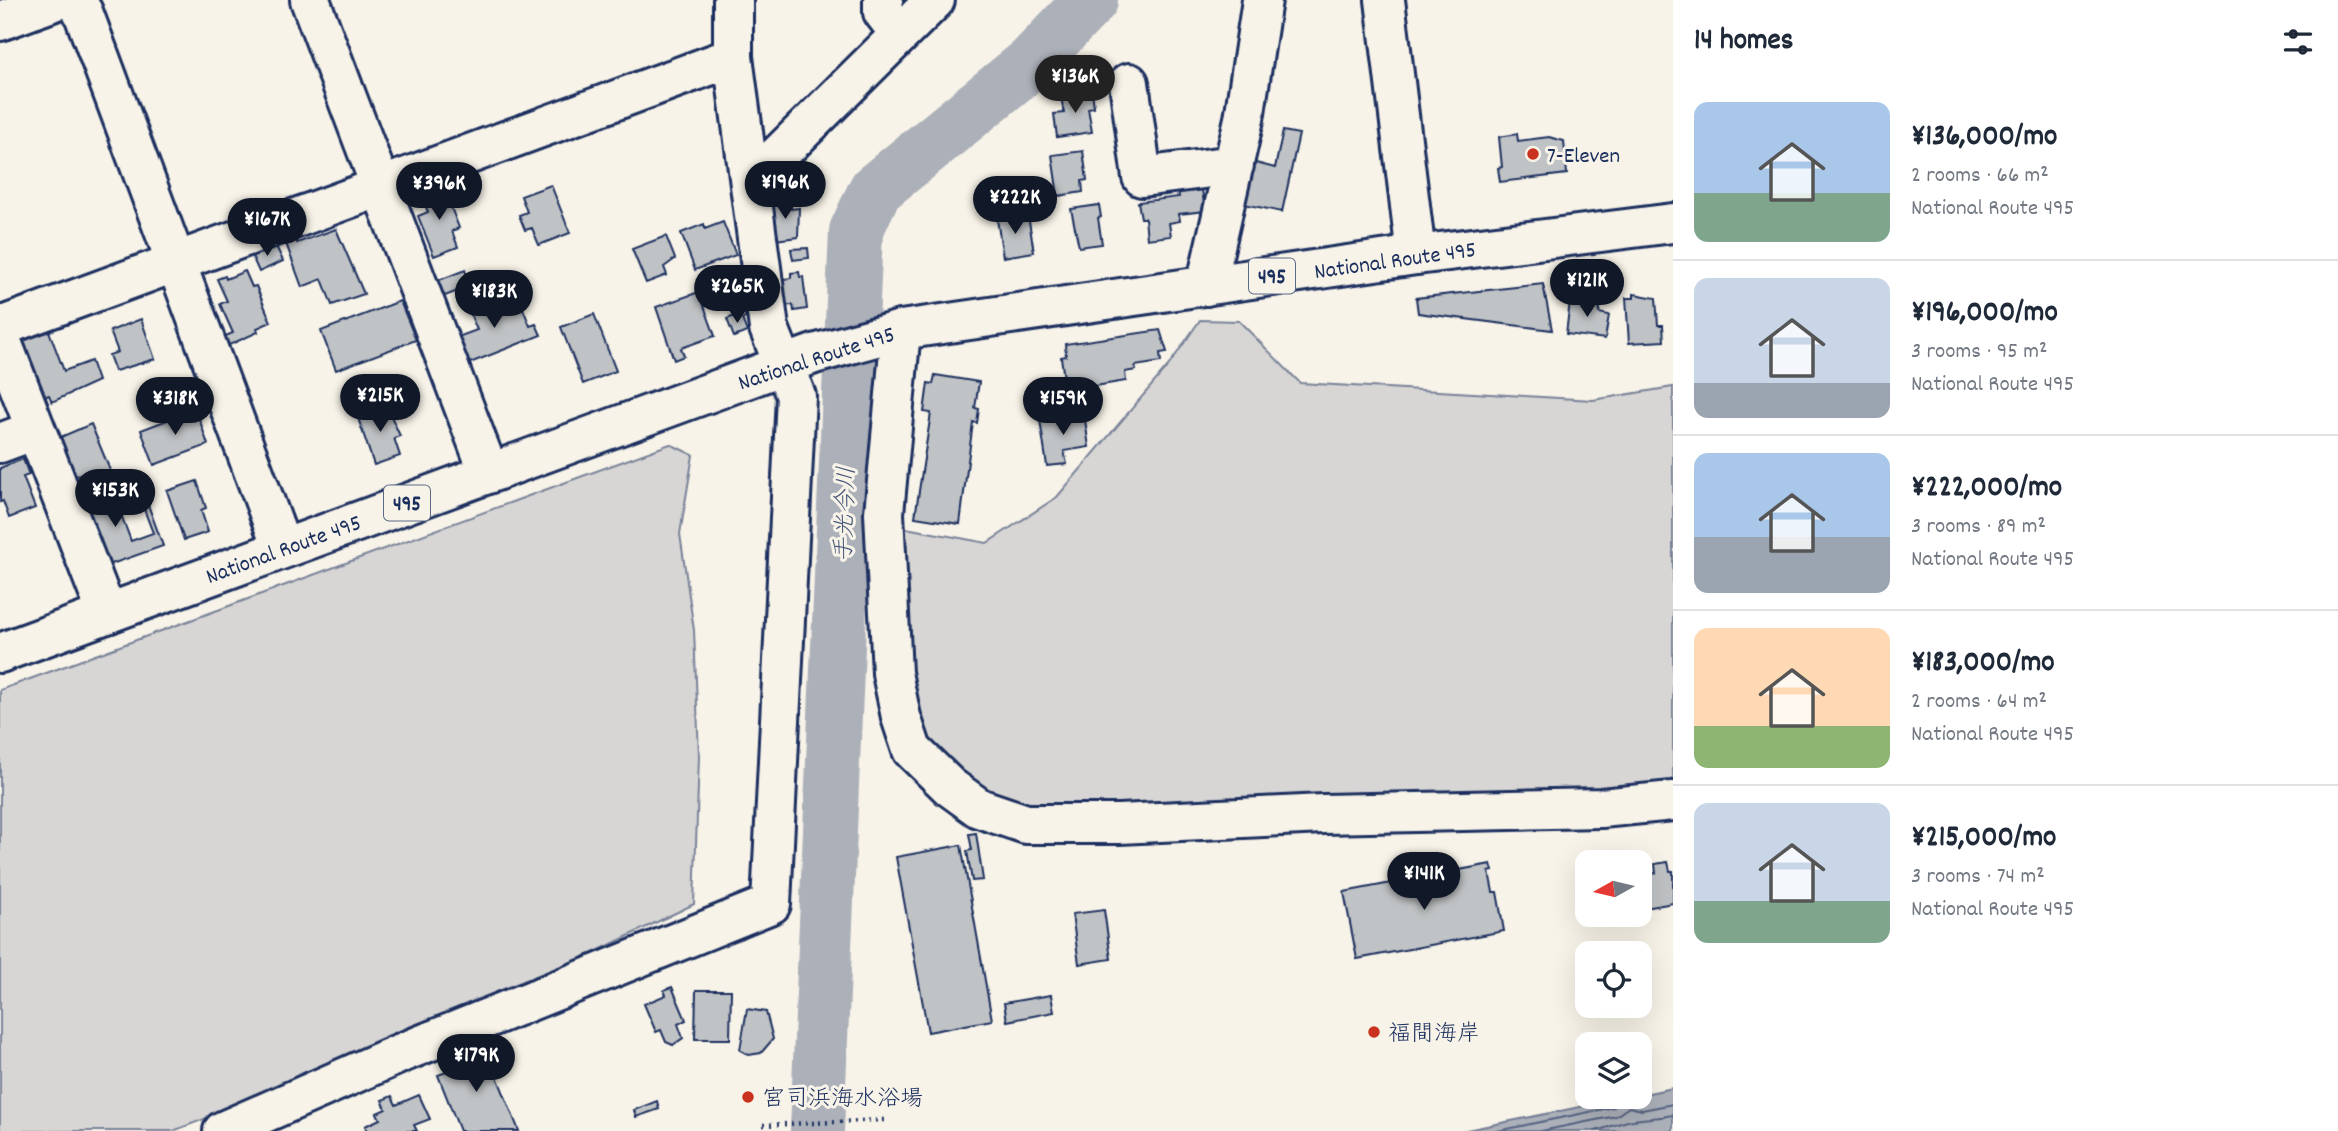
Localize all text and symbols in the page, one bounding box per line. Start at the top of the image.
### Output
text: 14 homes [1694,21,1793,64]
icon: filters [2279,23,2317,61]
pin: ¥136K [1026,55,1124,115]
text: ¥136K [1051,61,1099,94]
text: ¥136,000/mo [1911,117,2057,160]
icon: home [1750,130,1834,214]
place label: 7-Eleven [1547,141,1620,174]
marker: 7-Eleven [1525,146,1541,162]
text: 2 rooms · 66 m² [1911,160,2049,193]
pin: ¥396K [390,162,488,222]
pin: ¥196K [736,162,834,221]
text: ¥196K [761,167,809,200]
text: ¥396K [412,168,466,201]
pin: ¥222K [966,176,1064,236]
text: ¥222K [989,182,1041,215]
text: National Route 495 [1911,193,2074,226]
pin: ¥167K [218,198,316,258]
text: ¥167K [244,204,290,237]
street label: National Route 495 [1312,235,1479,290]
road number: 495 [1249,258,1295,294]
pin: ¥121K [1538,260,1636,319]
text: ¥121K [1566,265,1608,298]
pin: ¥265K [688,266,786,325]
pin: ¥183K [445,270,543,330]
text: ¥265K [710,271,764,304]
text: ¥183K [471,276,517,309]
text: ¥196,000/mo [1911,293,2058,336]
icon: home [1750,306,1834,390]
street label: National Route 495 [734,319,900,401]
text: 3 rooms · 95 m² [1911,336,2047,369]
text: National Route 495 [1911,369,2074,402]
pin: ¥215K [331,374,429,434]
pin: ¥318K [126,378,224,437]
pin: ¥159K [1014,378,1112,437]
text: ¥215K [356,380,404,413]
text: ¥318K [152,383,198,416]
text: ¥159K [1039,383,1087,416]
water label: 手光今川 [828,466,866,563]
text: ¥222,000/mo [1911,468,2062,511]
pin: ¥153K [66,470,164,529]
text: ¥153K [91,475,139,508]
icon: home [1750,481,1834,565]
road number: 495 [384,486,430,520]
street label: National Route 495 [202,508,367,595]
text: 3 rooms · 89 m² [1911,511,2046,544]
text: National Route 495 [1911,544,2074,577]
text: ¥183,000/mo [1911,643,2055,686]
icon: home [1750,656,1834,740]
text: 2 rooms · 64 m² [1911,686,2047,719]
text: National Route 495 [1911,719,2074,752]
text: ¥215,000/mo [1911,818,2056,861]
icon: home [1750,831,1834,915]
north arrow [1575,850,1652,928]
map controls [1575,850,1652,1109]
pin: ¥141K [1375,852,1473,912]
text: ¥141K [1403,858,1445,891]
text: 3 rooms · 74 m² [1911,861,2045,894]
text: National Route 495 [1911,894,2074,927]
button: locate [1575,941,1652,1018]
place label: 福間海岸 [1388,1019,1480,1052]
marker: 福間海岸 [1366,1024,1382,1040]
button: layers [1575,1032,1652,1109]
pin: ¥179K [427,1034,525,1094]
text: ¥179K [453,1040,499,1073]
place label: 宮司浜海水浴場 [762,1084,923,1117]
marker: 宮司浜海水浴場 [740,1089,756,1105]

